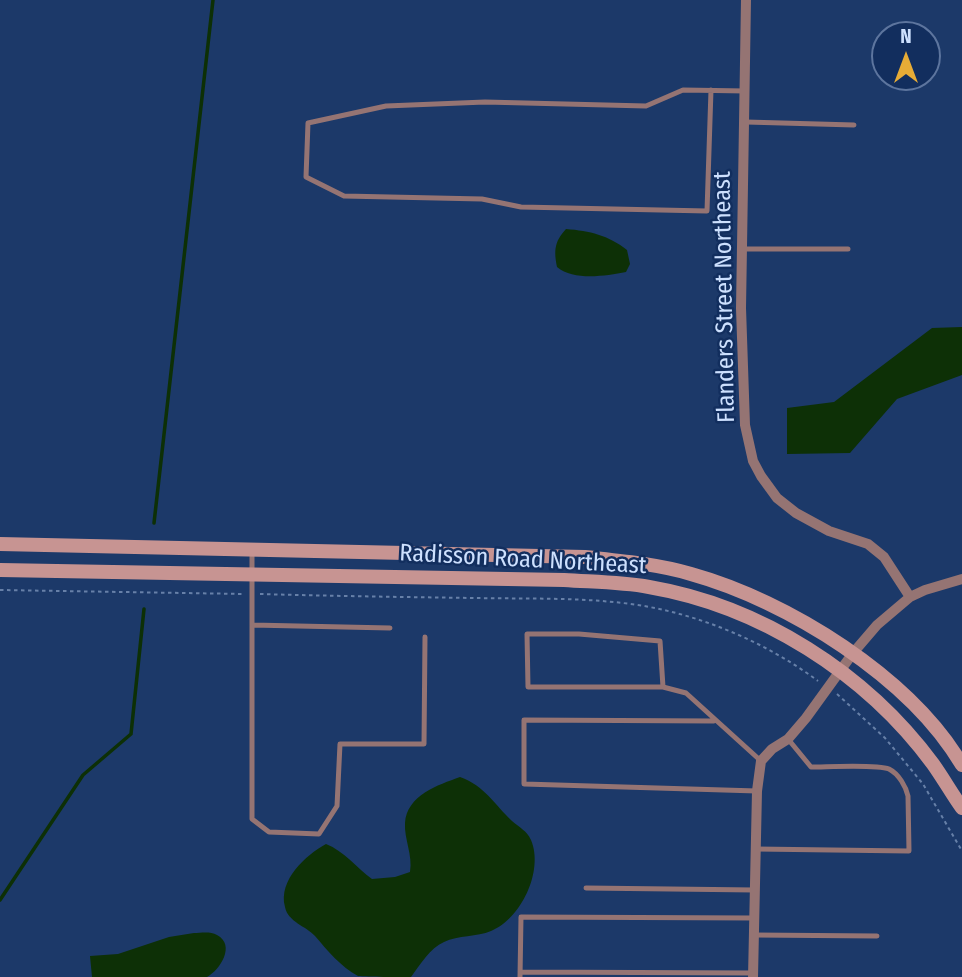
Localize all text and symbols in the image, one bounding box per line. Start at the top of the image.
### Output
north arrow [871,21,941,91]
text: N [900,25,912,48]
street label: Flanders Street Northeast [708,171,742,423]
street label: Radisson Road Northeast [399,539,647,581]

